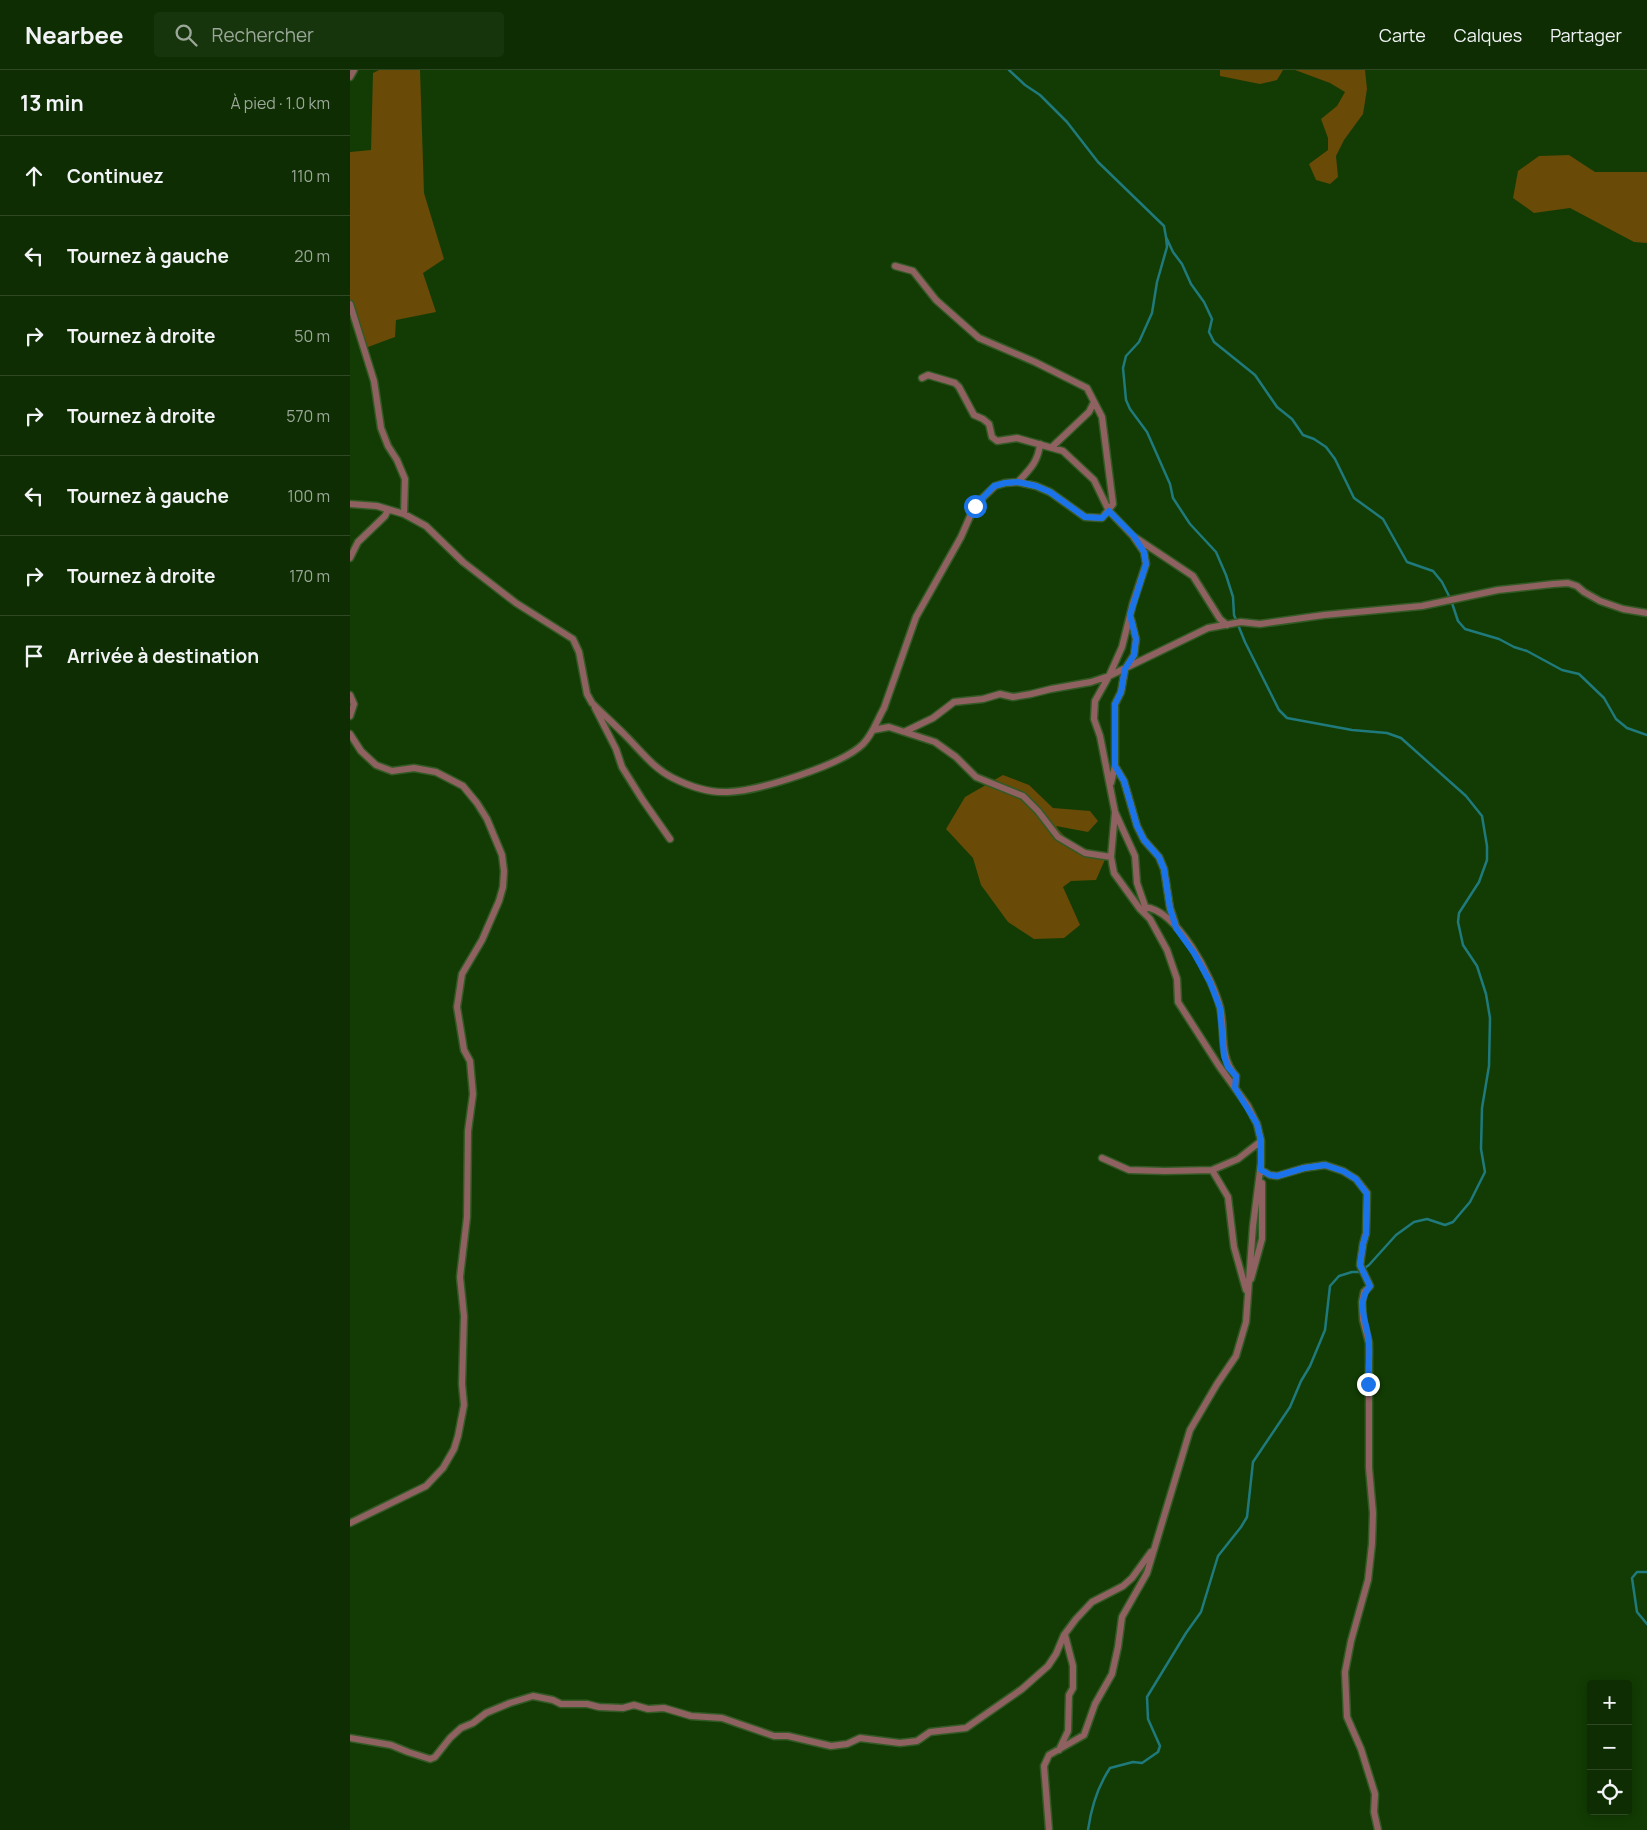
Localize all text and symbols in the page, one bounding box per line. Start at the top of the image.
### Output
search box [154,12,504,57]
text: Nearbee [25,18,124,51]
icon: search [172,21,200,49]
text: Rechercher [212,22,314,48]
text: Carte [1379,23,1426,47]
text: Calques [1454,23,1522,47]
text: Partager [1550,23,1622,47]
text: 13 min [20,89,84,117]
text: À pied · 1.0 km [230,92,330,114]
icon: ahead [20,162,48,190]
text: Continuez [67,163,164,189]
text: 110 m [291,165,330,187]
icon: left [20,242,48,270]
text: Tournez à gauche [67,243,229,269]
text: 20 m [294,245,330,267]
icon: right [20,322,48,350]
text: Tournez à droite [67,323,215,349]
text: 50 m [294,325,330,347]
icon: right [20,402,48,430]
text: Tournez à droite [67,403,215,429]
text: 570 m [286,405,330,427]
icon: left [20,482,48,510]
text: Tournez à gauche [67,483,229,509]
text: 100 m [287,485,330,507]
route start [964,495,987,518]
icon: right [20,562,48,590]
text: Tournez à droite [67,563,215,589]
text: 170 m [289,565,330,587]
icon: arrive [20,642,48,670]
text: Arrivée à destination [67,643,259,669]
route end [1357,1373,1380,1396]
map controls [1587,1680,1632,1815]
button: + [1587,1680,1632,1725]
button: − [1587,1725,1632,1770]
button: locate [1587,1770,1632,1815]

